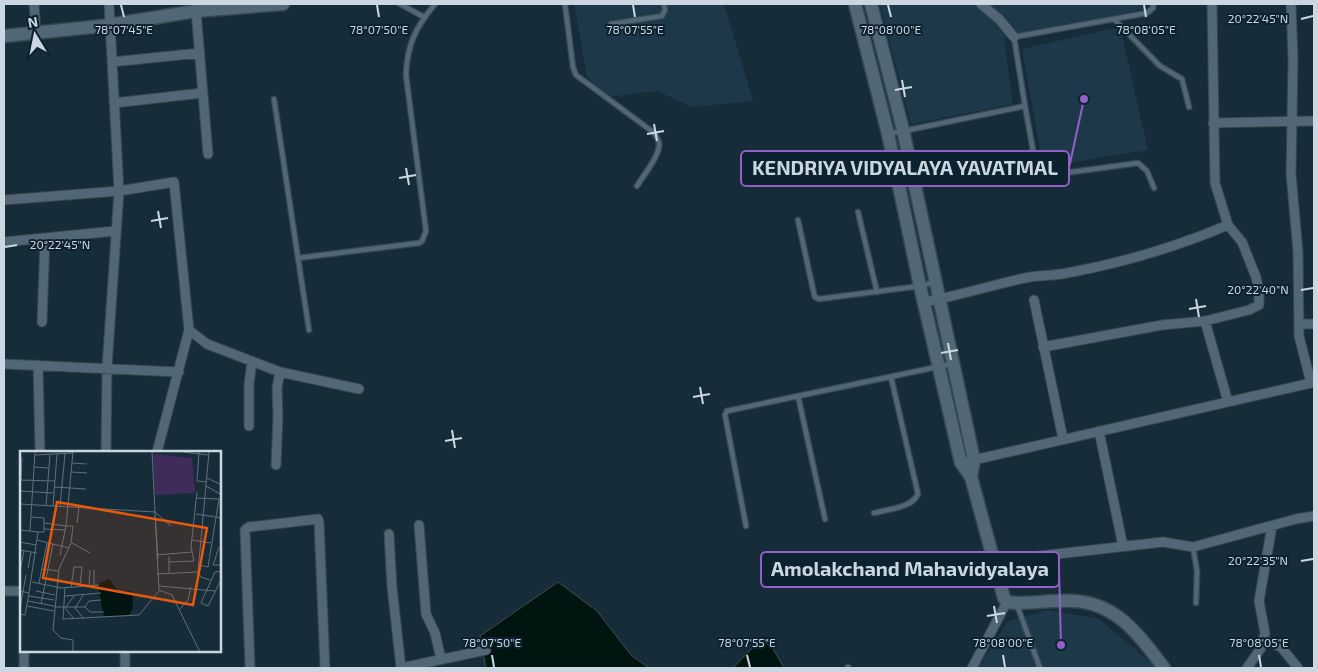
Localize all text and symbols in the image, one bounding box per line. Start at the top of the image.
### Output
north arrow [10,10,60,60]
text: 20°22'45"N [1228,11,1288,25]
text: N [26,12,39,31]
text: 78°07'45"E [95,22,153,36]
text: 78°07'50"E [350,22,408,36]
text: 78°07'55"E [606,22,664,36]
text: 78°08'00"E [861,22,921,36]
text: 78°08'05"E [1116,22,1176,36]
callout: KENDRIYA VIDYALAYA YAVATMAL [741,151,1069,186]
text: KENDRIYA VIDYALAYA YAVATMAL [752,155,1058,179]
text: 20°22'45"N [30,237,90,251]
text: 20°22'40"N [1227,282,1289,296]
inset map [20,451,221,652]
callout: Amolakchand Mahavidyalaya [761,552,1059,587]
text: 20°22'35"N [1228,553,1288,567]
text: Amolakchand Mahavidyalaya [771,556,1049,581]
text: 78°07'50"E [463,635,521,649]
text: 78°07'55"E [718,635,776,649]
text: 78°08'00"E [973,635,1033,649]
text: 78°08'05"E [1229,635,1289,649]

